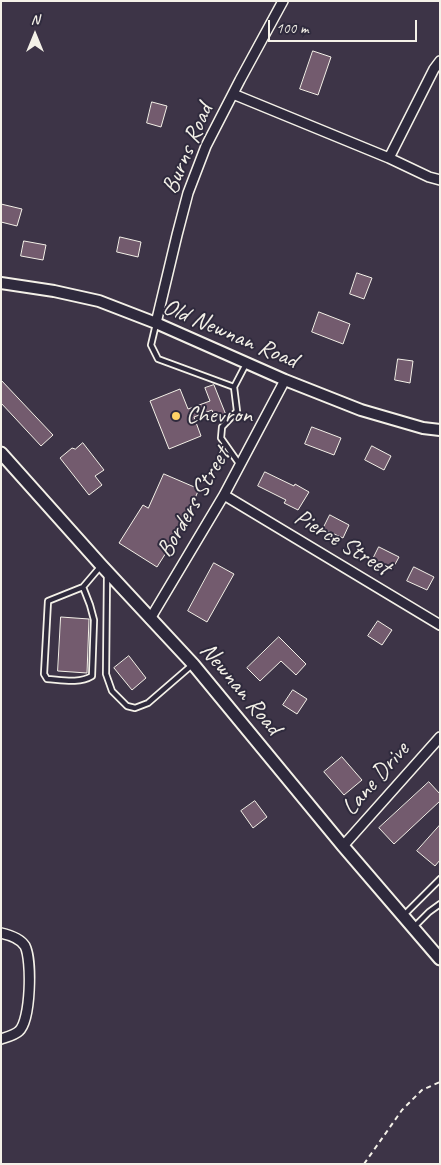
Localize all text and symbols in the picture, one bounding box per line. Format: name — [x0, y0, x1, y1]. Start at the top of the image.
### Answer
north arrow — [10, 10, 60, 60]
scale bar — [271, 10, 420, 42]
text: N — [31, 11, 39, 28]
text: 100 m — [276, 19, 308, 38]
street label: Burns Road — [156, 100, 220, 198]
street label: Old Newnan Road — [158, 293, 302, 375]
place label: Chevron — [186, 402, 252, 430]
marker: Chevron — [170, 410, 182, 422]
street label: Borders Street — [151, 443, 237, 563]
street label: Pierce Street — [289, 503, 395, 583]
street label: Newnan Road — [193, 637, 287, 741]
street label: Lane Drive — [336, 736, 416, 822]

